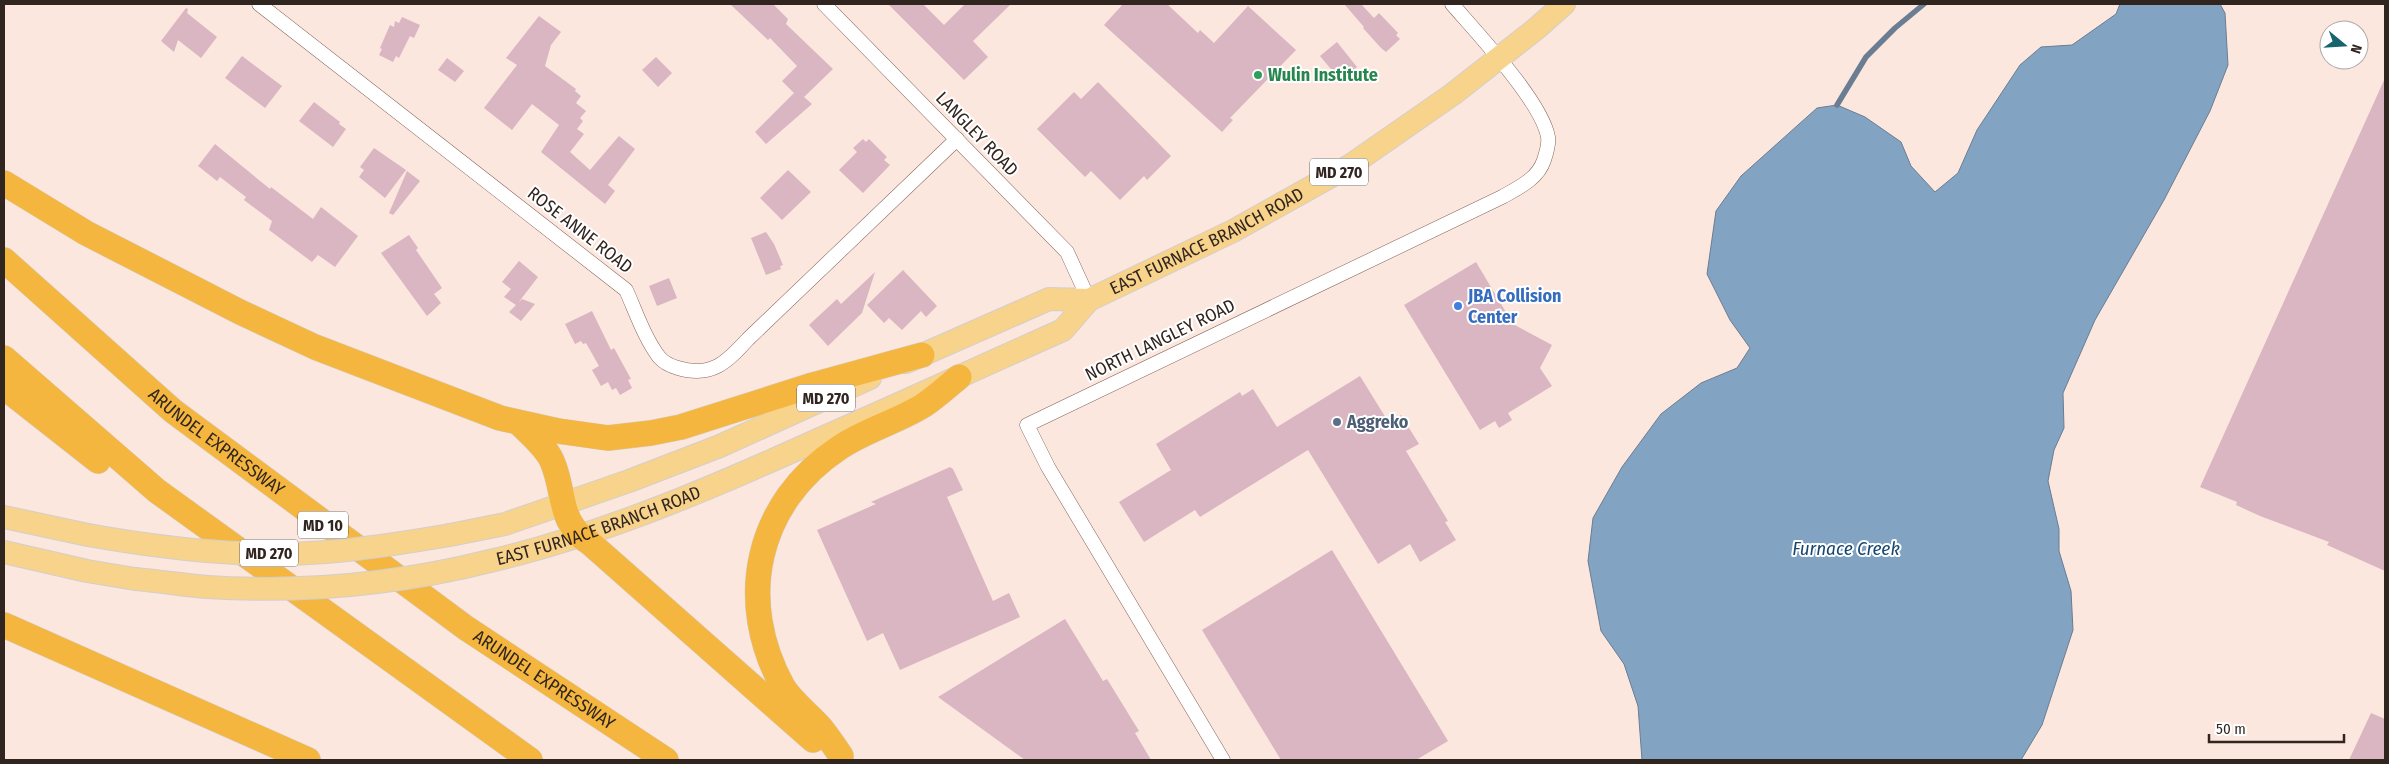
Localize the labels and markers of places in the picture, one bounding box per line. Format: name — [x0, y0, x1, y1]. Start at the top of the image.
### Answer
place label: Wulin Institute — [1268, 64, 1378, 86]
marker: Wulin Institute — [1252, 69, 1264, 81]
place label: JBA Collision Center — [1467, 285, 1561, 328]
marker: JBA Collision Center — [1452, 300, 1464, 312]
place label: Aggreko — [1346, 411, 1409, 433]
marker: Aggreko — [1331, 416, 1343, 428]

